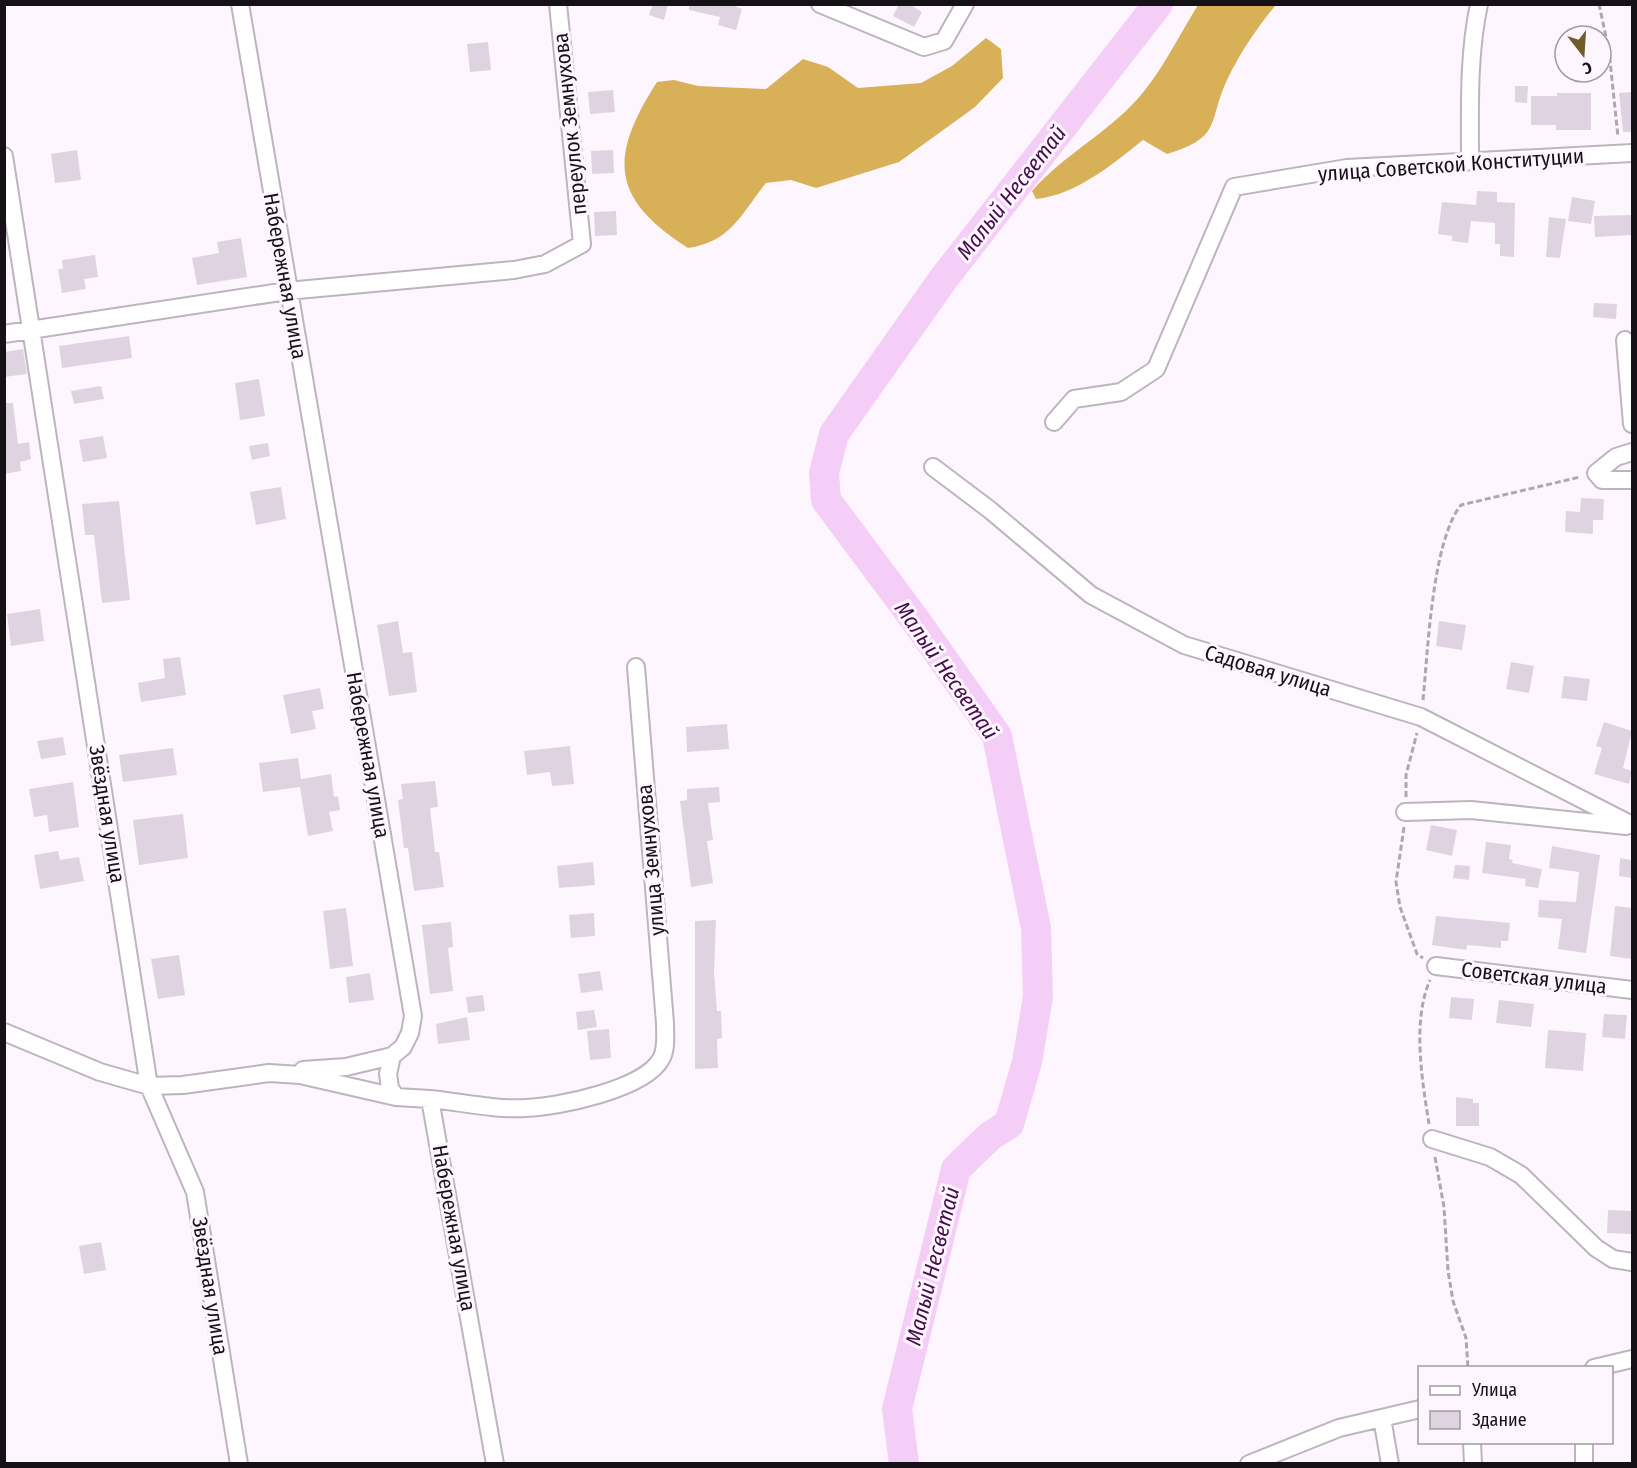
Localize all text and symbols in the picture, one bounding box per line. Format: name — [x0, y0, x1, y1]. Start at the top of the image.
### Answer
north arrow — [1553, 24, 1613, 84]
street label: переулок Земнухова — [548, 32, 592, 216]
text: С — [1580, 58, 1594, 78]
water label: Малый Несветай — [951, 120, 1072, 265]
street label: улица Советской Конституции — [1317, 143, 1585, 187]
street label: Набережная улица — [258, 191, 312, 361]
water label: Малый Несветай — [889, 596, 1004, 745]
street label: Садовая улица — [1202, 639, 1334, 703]
street label: Набережная улица — [341, 670, 395, 840]
street label: Звёздная улица — [83, 743, 131, 885]
street label: улица Земнухова — [631, 783, 671, 937]
street label: Советская улица — [1460, 956, 1608, 1000]
street label: Набережная улица — [427, 1143, 481, 1313]
water label: Малый Несветай — [900, 1184, 965, 1348]
street label: Звёздная улица — [186, 1215, 234, 1357]
legend — [1418, 1366, 1613, 1444]
text: Улица — [1471, 1379, 1517, 1401]
text: Здание — [1472, 1409, 1527, 1431]

